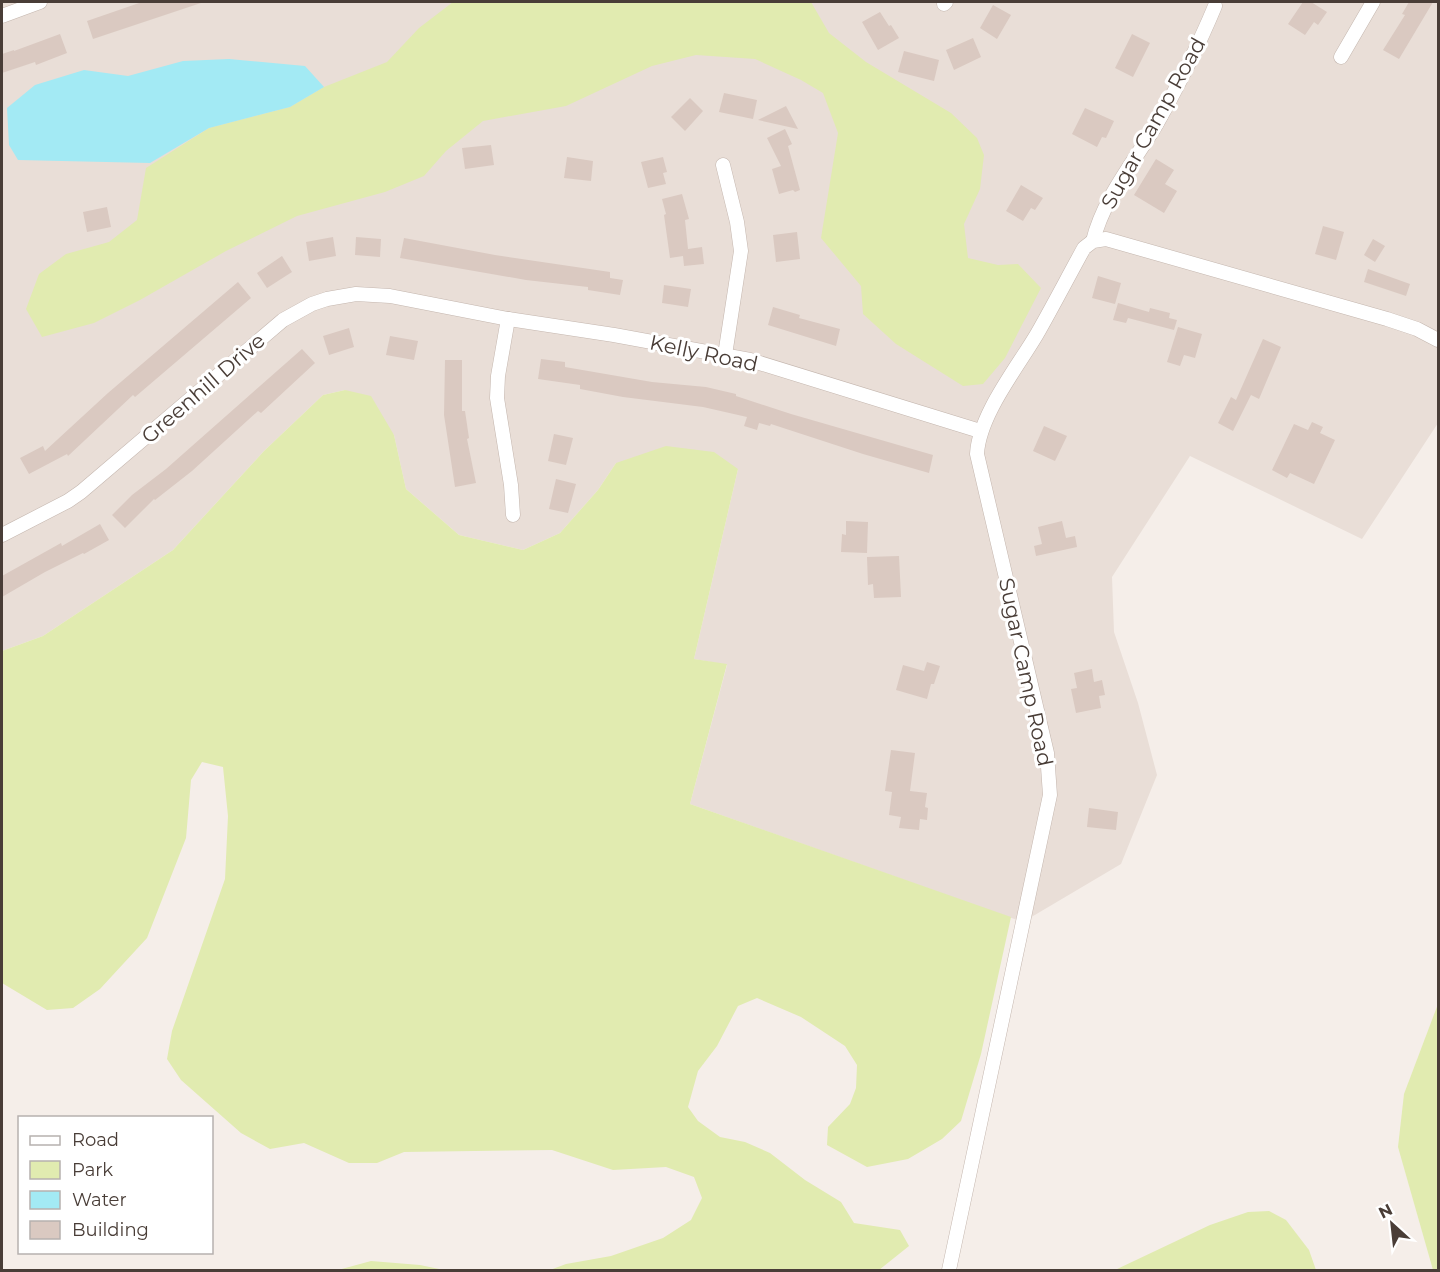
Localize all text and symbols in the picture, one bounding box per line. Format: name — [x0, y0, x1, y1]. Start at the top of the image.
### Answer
street label: Sugar Camp Road — [1096, 33, 1210, 213]
street label: Greenhill Drive — [136, 328, 270, 448]
street label: Kelly Road — [648, 329, 760, 377]
street label: Sugar Camp Road — [994, 576, 1058, 768]
legend — [18, 1116, 213, 1254]
text: Road — [72, 1129, 119, 1151]
text: Park — [72, 1159, 113, 1181]
text: Water — [72, 1189, 127, 1211]
north arrow — [1362, 1194, 1422, 1254]
text: N — [1375, 1200, 1395, 1222]
text: Building — [72, 1219, 149, 1241]

